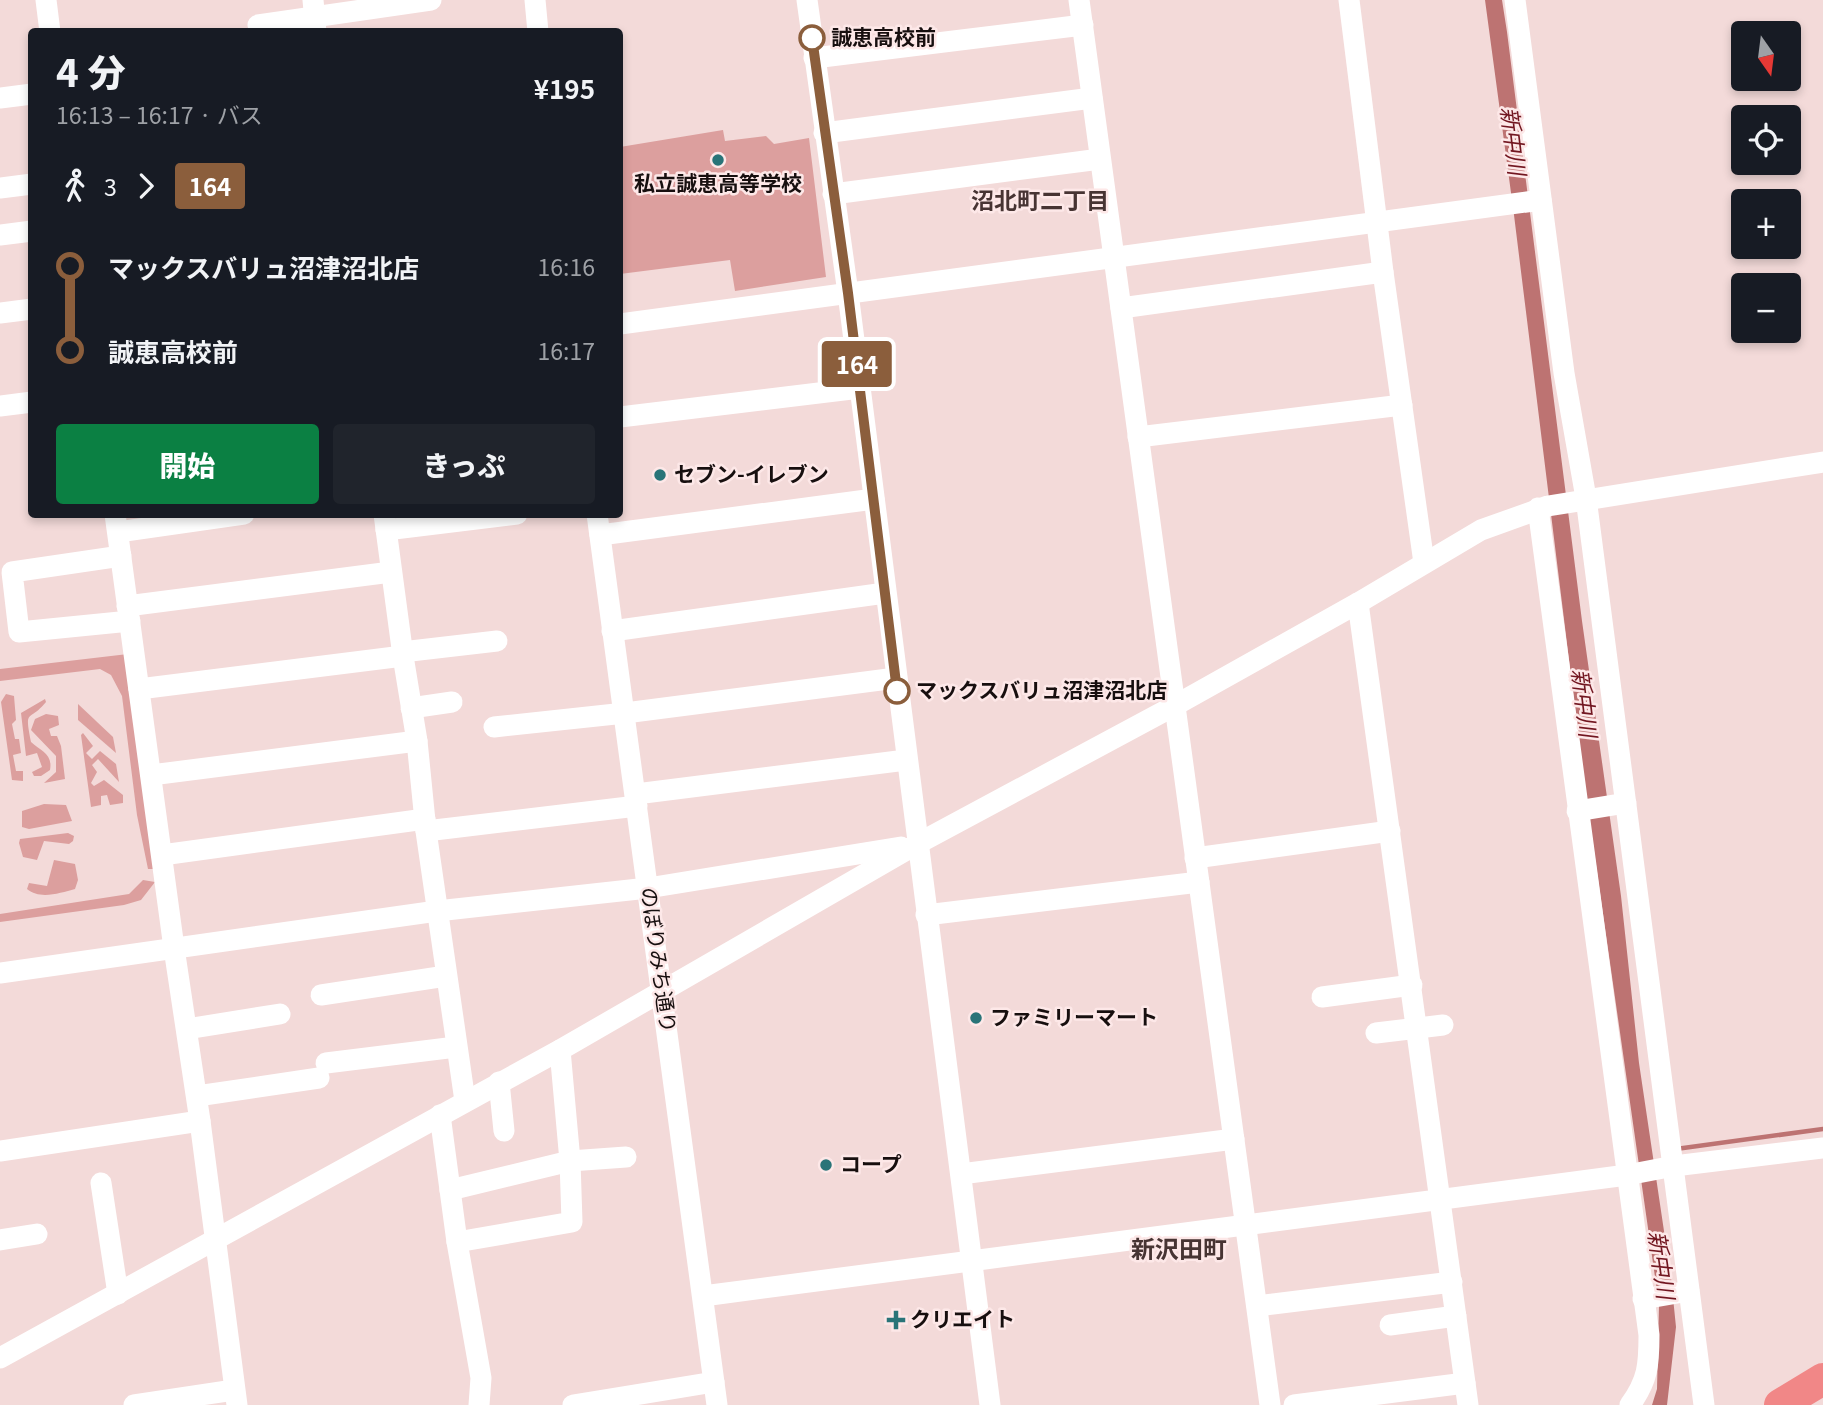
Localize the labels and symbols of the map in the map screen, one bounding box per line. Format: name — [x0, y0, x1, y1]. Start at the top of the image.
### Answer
place label: 誠恵高校前 — [831, 21, 936, 51]
north arrow — [1731, 21, 1801, 91]
marker: 誠恵高校前 — [799, 25, 825, 51]
water label: 新中川 — [1494, 104, 1536, 180]
marker: 私立誠恵高等学校 — [710, 152, 726, 168]
place label: 私立誠恵高等学校 — [634, 167, 802, 197]
district label: 沼北町二丁目 — [971, 182, 1109, 216]
line badge: 164 — [817, 341, 897, 387]
place label: セブン-イレブン — [674, 458, 829, 488]
marker: セブン-イレブン — [652, 467, 668, 483]
water label: 新中川 — [1565, 666, 1607, 742]
place label: マックスバリュ沼津沼北店 — [916, 674, 1167, 704]
marker: マックスバリュ沼津沼北店 — [884, 678, 910, 704]
street label: のぼりみち通り — [635, 885, 685, 1035]
place label: ファミリーマート — [990, 1001, 1158, 1031]
marker: ファミリーマート — [968, 1010, 984, 1026]
place label: コープ — [840, 1148, 902, 1178]
marker: コープ — [818, 1157, 834, 1173]
water label: 新中川 — [1641, 1228, 1685, 1304]
district label: 新沢田町 — [1131, 1230, 1227, 1265]
place label: クリエイト — [910, 1303, 1015, 1333]
marker: クリエイト — [888, 1312, 904, 1328]

